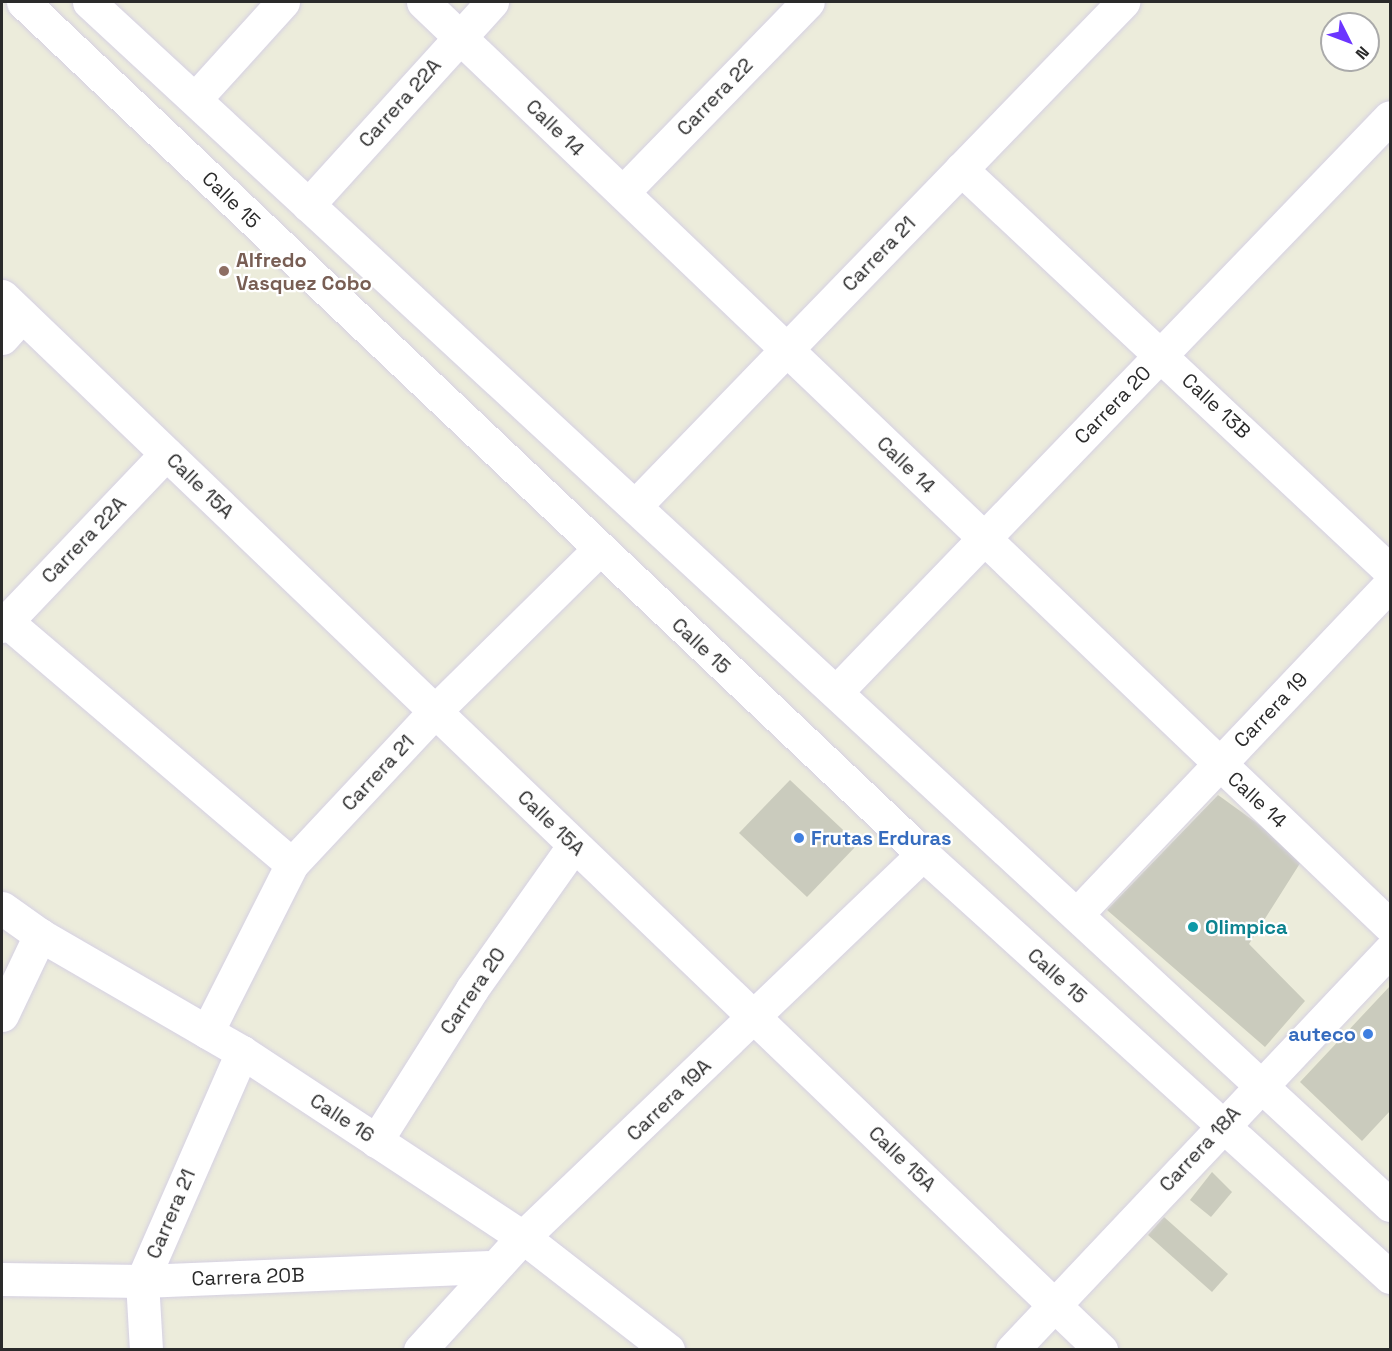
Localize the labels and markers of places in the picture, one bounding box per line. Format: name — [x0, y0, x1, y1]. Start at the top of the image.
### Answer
place label: Alfredo Vasquez Cobo — [236, 248, 372, 295]
marker: Alfredo Vasquez Cobo — [217, 264, 231, 278]
place label: Frutas Erduras — [811, 826, 951, 850]
marker: Frutas Erduras — [792, 831, 806, 845]
place label: Olimpica — [1205, 915, 1288, 939]
marker: Olimpica — [1186, 920, 1200, 934]
place label: auteco — [1288, 1022, 1356, 1046]
marker: auteco — [1361, 1027, 1375, 1041]

